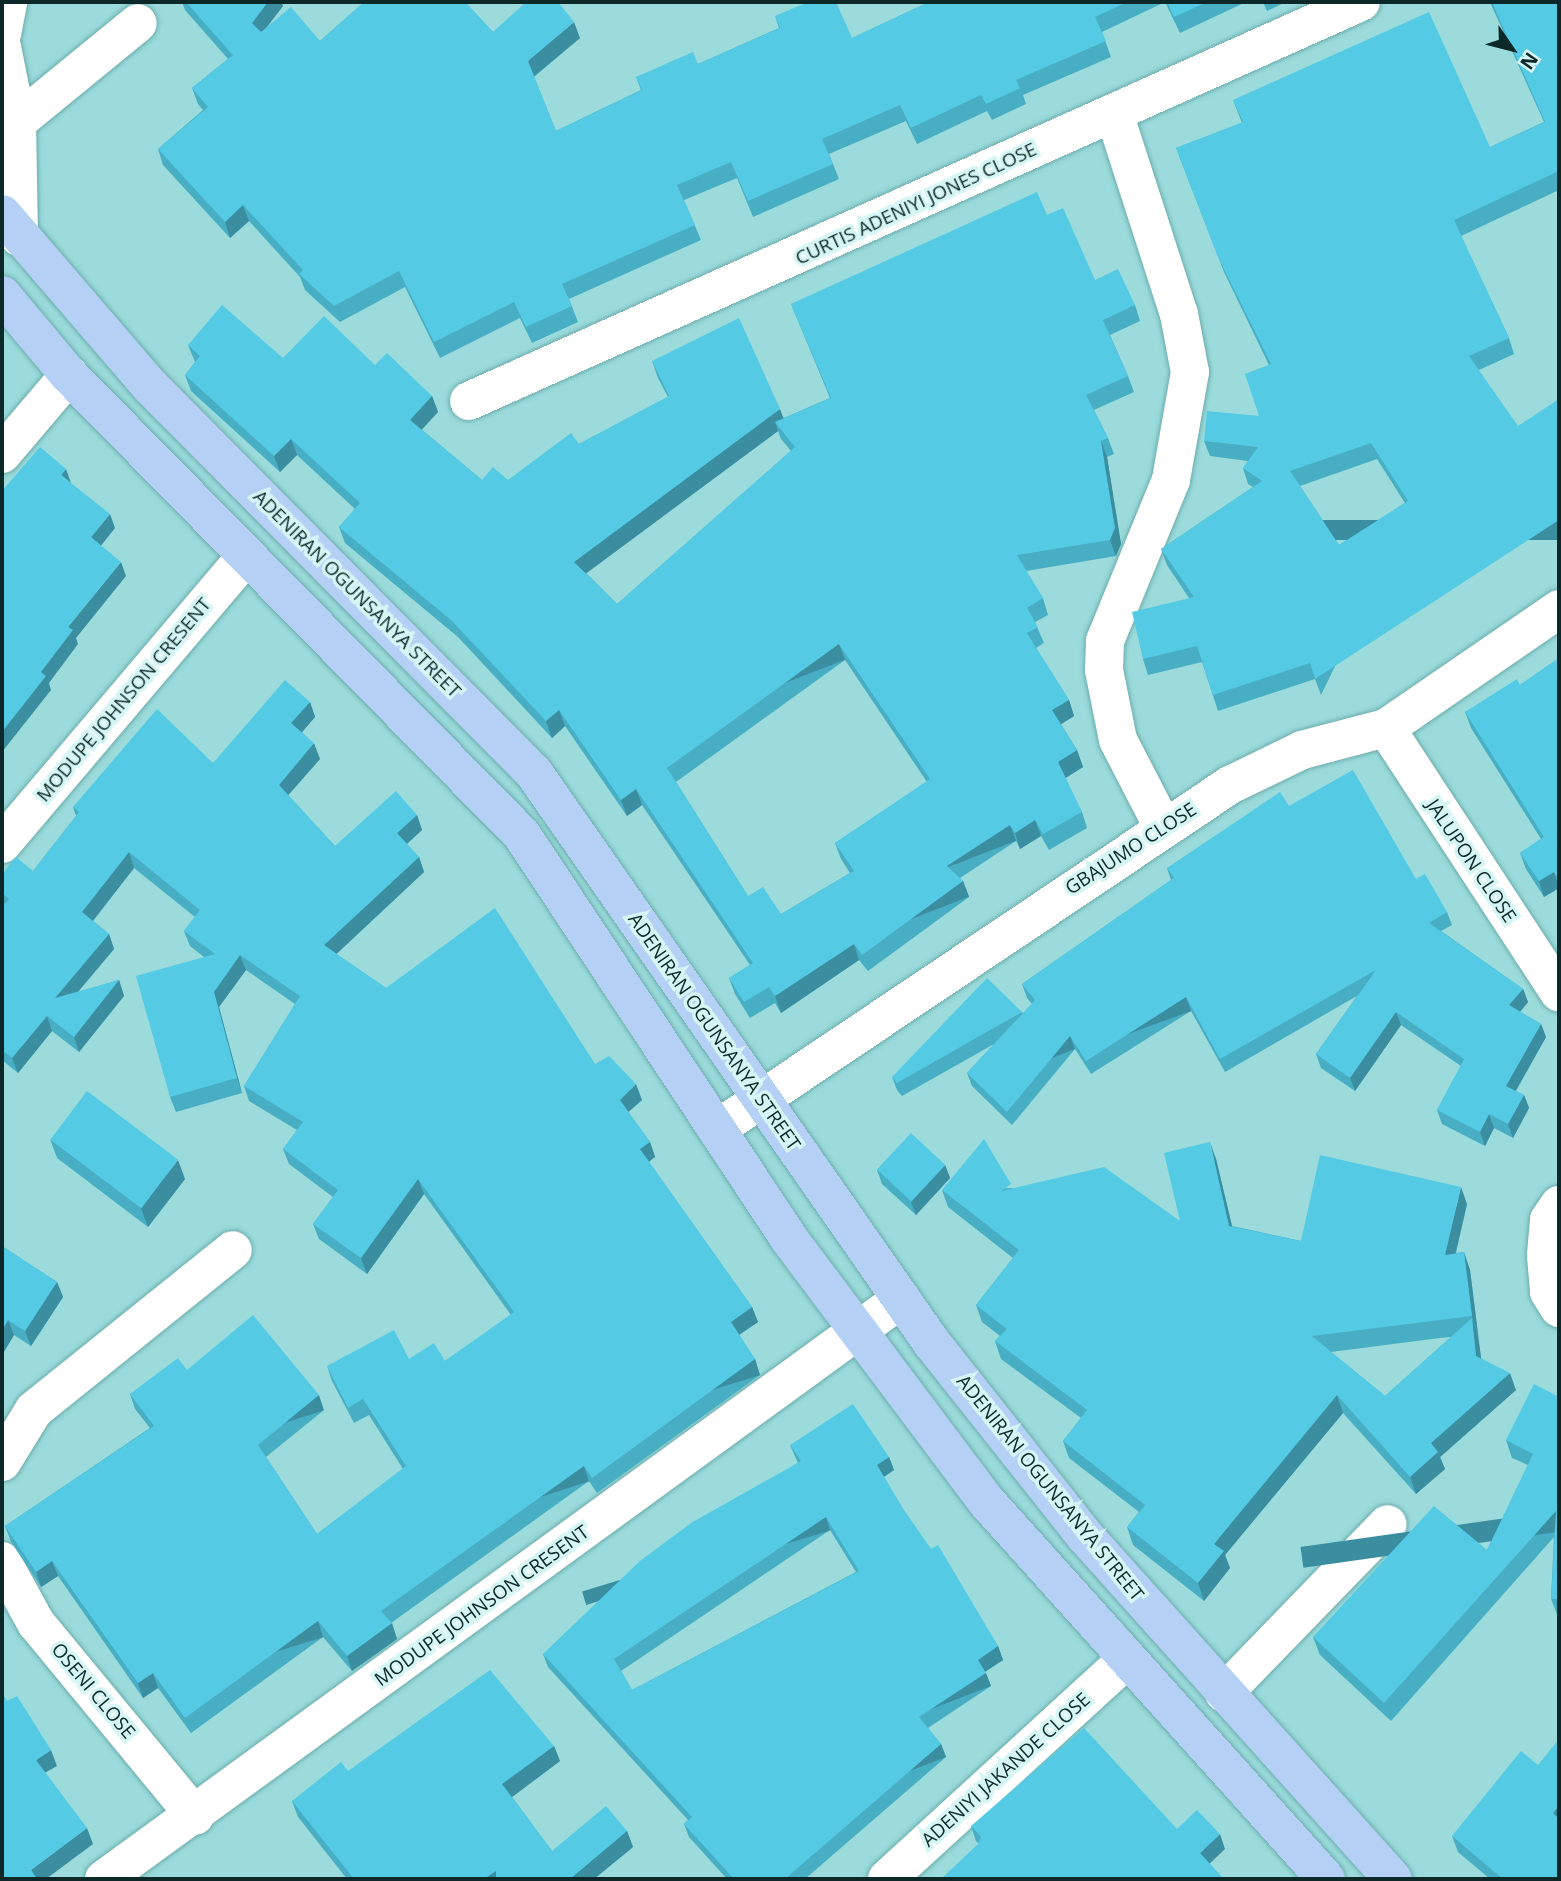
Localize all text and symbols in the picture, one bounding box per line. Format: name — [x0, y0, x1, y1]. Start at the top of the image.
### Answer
north arrow — [1477, 14, 1547, 84]
text: N — [1514, 47, 1544, 75]
street label: CURTIS ADENIYI JONES CLOSE — [792, 138, 1040, 270]
street label: ADENIRAN OGUNSANYA STREET — [248, 485, 466, 703]
street label: MODUPE JOHNSON CRESENT — [32, 593, 216, 807]
street label: JALUPON CLOSE — [1421, 795, 1521, 927]
street label: GBAJUMO CLOSE — [1061, 798, 1201, 900]
street label: ADENIRAN OGUNSANYA STREET — [623, 909, 805, 1155]
street label: ADENIRAN OGUNSANYA STREET — [952, 1370, 1148, 1606]
street label: MODUPE JOHNSON CRESENT — [371, 1521, 593, 1691]
street label: OSENI CLOSE — [46, 1638, 140, 1744]
street label: ADENIYI JAKANDE CLOSE — [917, 1688, 1095, 1852]

